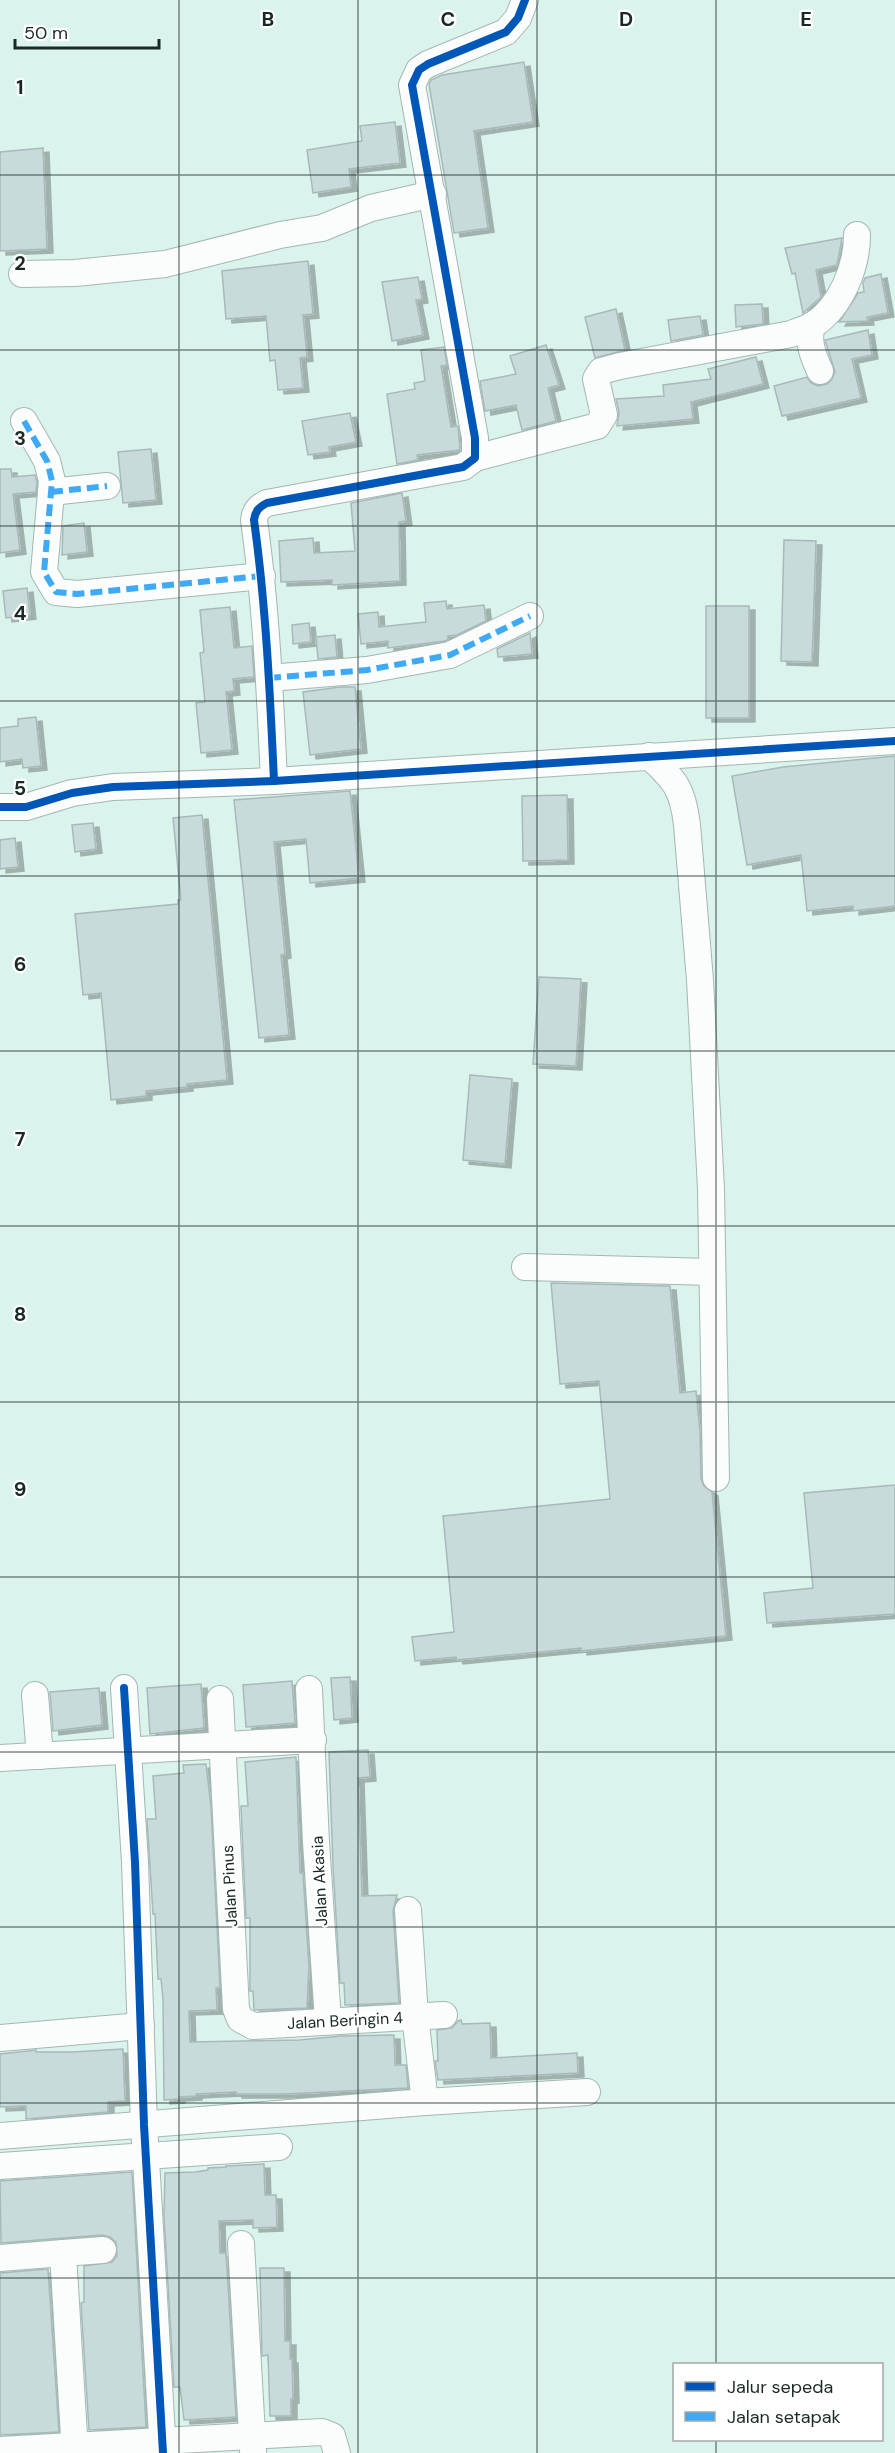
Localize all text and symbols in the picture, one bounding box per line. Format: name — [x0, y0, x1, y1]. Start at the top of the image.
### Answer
text: B — [262, 6, 274, 32]
text: C — [441, 6, 455, 32]
text: D — [619, 6, 633, 32]
text: E — [800, 6, 812, 32]
scale bar — [15, 12, 159, 50]
text: 50 m — [24, 21, 68, 45]
text: 1 — [16, 74, 24, 100]
text: 2 — [14, 250, 26, 276]
text: 3 — [14, 425, 26, 451]
text: 4 — [14, 600, 27, 626]
text: 5 — [14, 775, 26, 801]
text: 6 — [14, 951, 26, 977]
text: 7 — [15, 1126, 26, 1152]
text: 8 — [14, 1301, 26, 1327]
text: 9 — [14, 1476, 26, 1502]
street label: Jalan Akasia — [307, 1835, 332, 1927]
street label: Jalan Pinus — [217, 1845, 242, 1927]
street label: Jalan Beringin 4 — [287, 2007, 404, 2034]
legend — [673, 2363, 883, 2441]
text: Jalur sepeda — [727, 2375, 833, 2399]
text: Jalan setapak — [727, 2405, 841, 2429]

